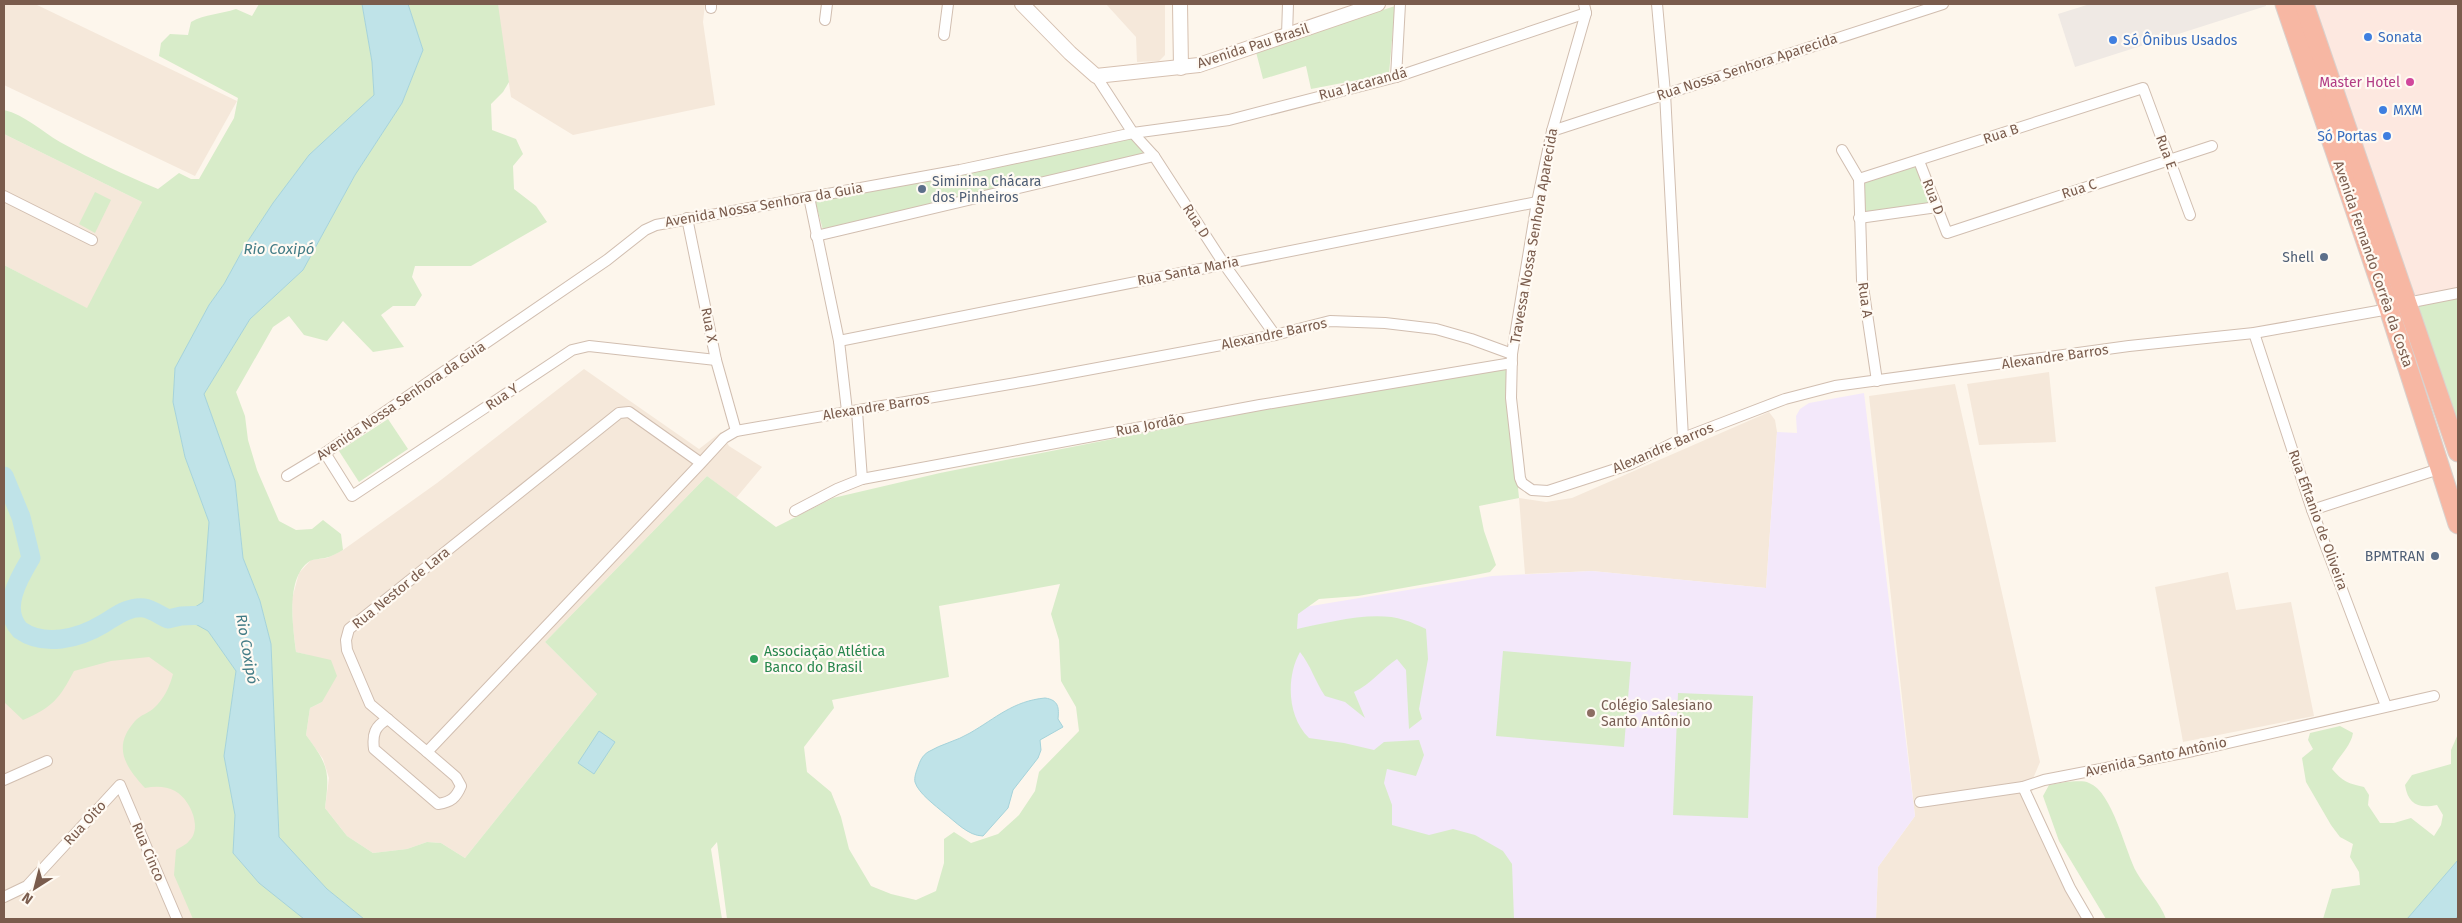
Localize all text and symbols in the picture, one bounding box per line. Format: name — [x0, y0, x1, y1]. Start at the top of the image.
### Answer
street label: Avenida Pau Brasil — [1195, 20, 1311, 72]
place label: Sonata — [2378, 29, 2422, 46]
street label: Rua Nossa Senhora Aparecida — [1655, 30, 1839, 104]
place label: Só Ônibus Usados — [2123, 31, 2238, 49]
marker: Sonata — [2362, 31, 2374, 43]
marker: Só Ônibus Usados — [2107, 34, 2119, 46]
street label: Rua Jacarandá — [1317, 64, 1409, 104]
place label: Master Hotel — [2319, 74, 2400, 91]
marker: Master Hotel — [2404, 76, 2416, 88]
place label: MXM — [2393, 102, 2422, 119]
marker: MXM — [2377, 104, 2389, 116]
street label: Rua B — [1981, 120, 2021, 148]
street label: Travessa Nossa Senhora Aparecida — [1507, 127, 1561, 345]
place label: Só Portas — [2317, 128, 2377, 145]
marker: Só Portas — [2381, 130, 2393, 142]
street label: Rua E — [2152, 132, 2180, 172]
street label: Avenida Fernando Corrêa da Costa — [2330, 158, 2416, 370]
place label: Siminina Chácara dos Pinheiros — [932, 173, 1041, 206]
street label: Rua C — [2059, 175, 2099, 203]
street label: Rua D — [1918, 177, 1948, 217]
street label: Avenida Nossa Senhora da Guia — [664, 179, 864, 231]
marker: Siminina Chácara dos Pinheiros — [916, 183, 928, 195]
street label: Rua D — [1179, 201, 1213, 241]
water label: Rio Coxipó — [244, 240, 315, 258]
place label: Shell — [2282, 249, 2314, 266]
marker: Shell — [2318, 251, 2330, 263]
street label: Rua Santa Maria — [1136, 253, 1240, 289]
street label: Rua A — [1854, 281, 1876, 319]
street label: Rua X — [697, 306, 721, 344]
street label: Alexandre Barros — [1219, 314, 1329, 354]
street label: Avenida Nossa Senhora da Guia — [313, 338, 489, 464]
street label: Alexandre Barros — [2000, 341, 2110, 373]
street label: Rua Y — [482, 380, 522, 414]
street label: Alexandre Barros — [821, 390, 931, 424]
street label: Rua Jordão — [1114, 410, 1186, 440]
street label: Alexandre Barros — [1610, 419, 1716, 477]
street label: Rua Efitanio de Oliveira — [2285, 447, 2351, 593]
street label: Rua Nestor de Lara — [349, 543, 453, 633]
place label: BPMTRAN — [2365, 548, 2425, 565]
marker: BPMTRAN — [2429, 550, 2441, 562]
water label: Rio Coxipó — [232, 612, 262, 686]
place label: Associação Atlética Banco do Brasil — [764, 643, 885, 676]
marker: Associação Atlética Banco do Brasil — [748, 653, 760, 665]
place label: Colégio Salesiano Santo Antônio — [1601, 697, 1713, 730]
marker: Colégio Salesiano Santo Antônio — [1585, 707, 1597, 719]
street label: Avenida Santo Antônio — [2084, 734, 2228, 780]
street label: Rua Oito — [60, 797, 110, 849]
street label: Rua Cinco — [128, 820, 168, 884]
north arrow — [10, 863, 60, 913]
text: N — [19, 889, 36, 908]

